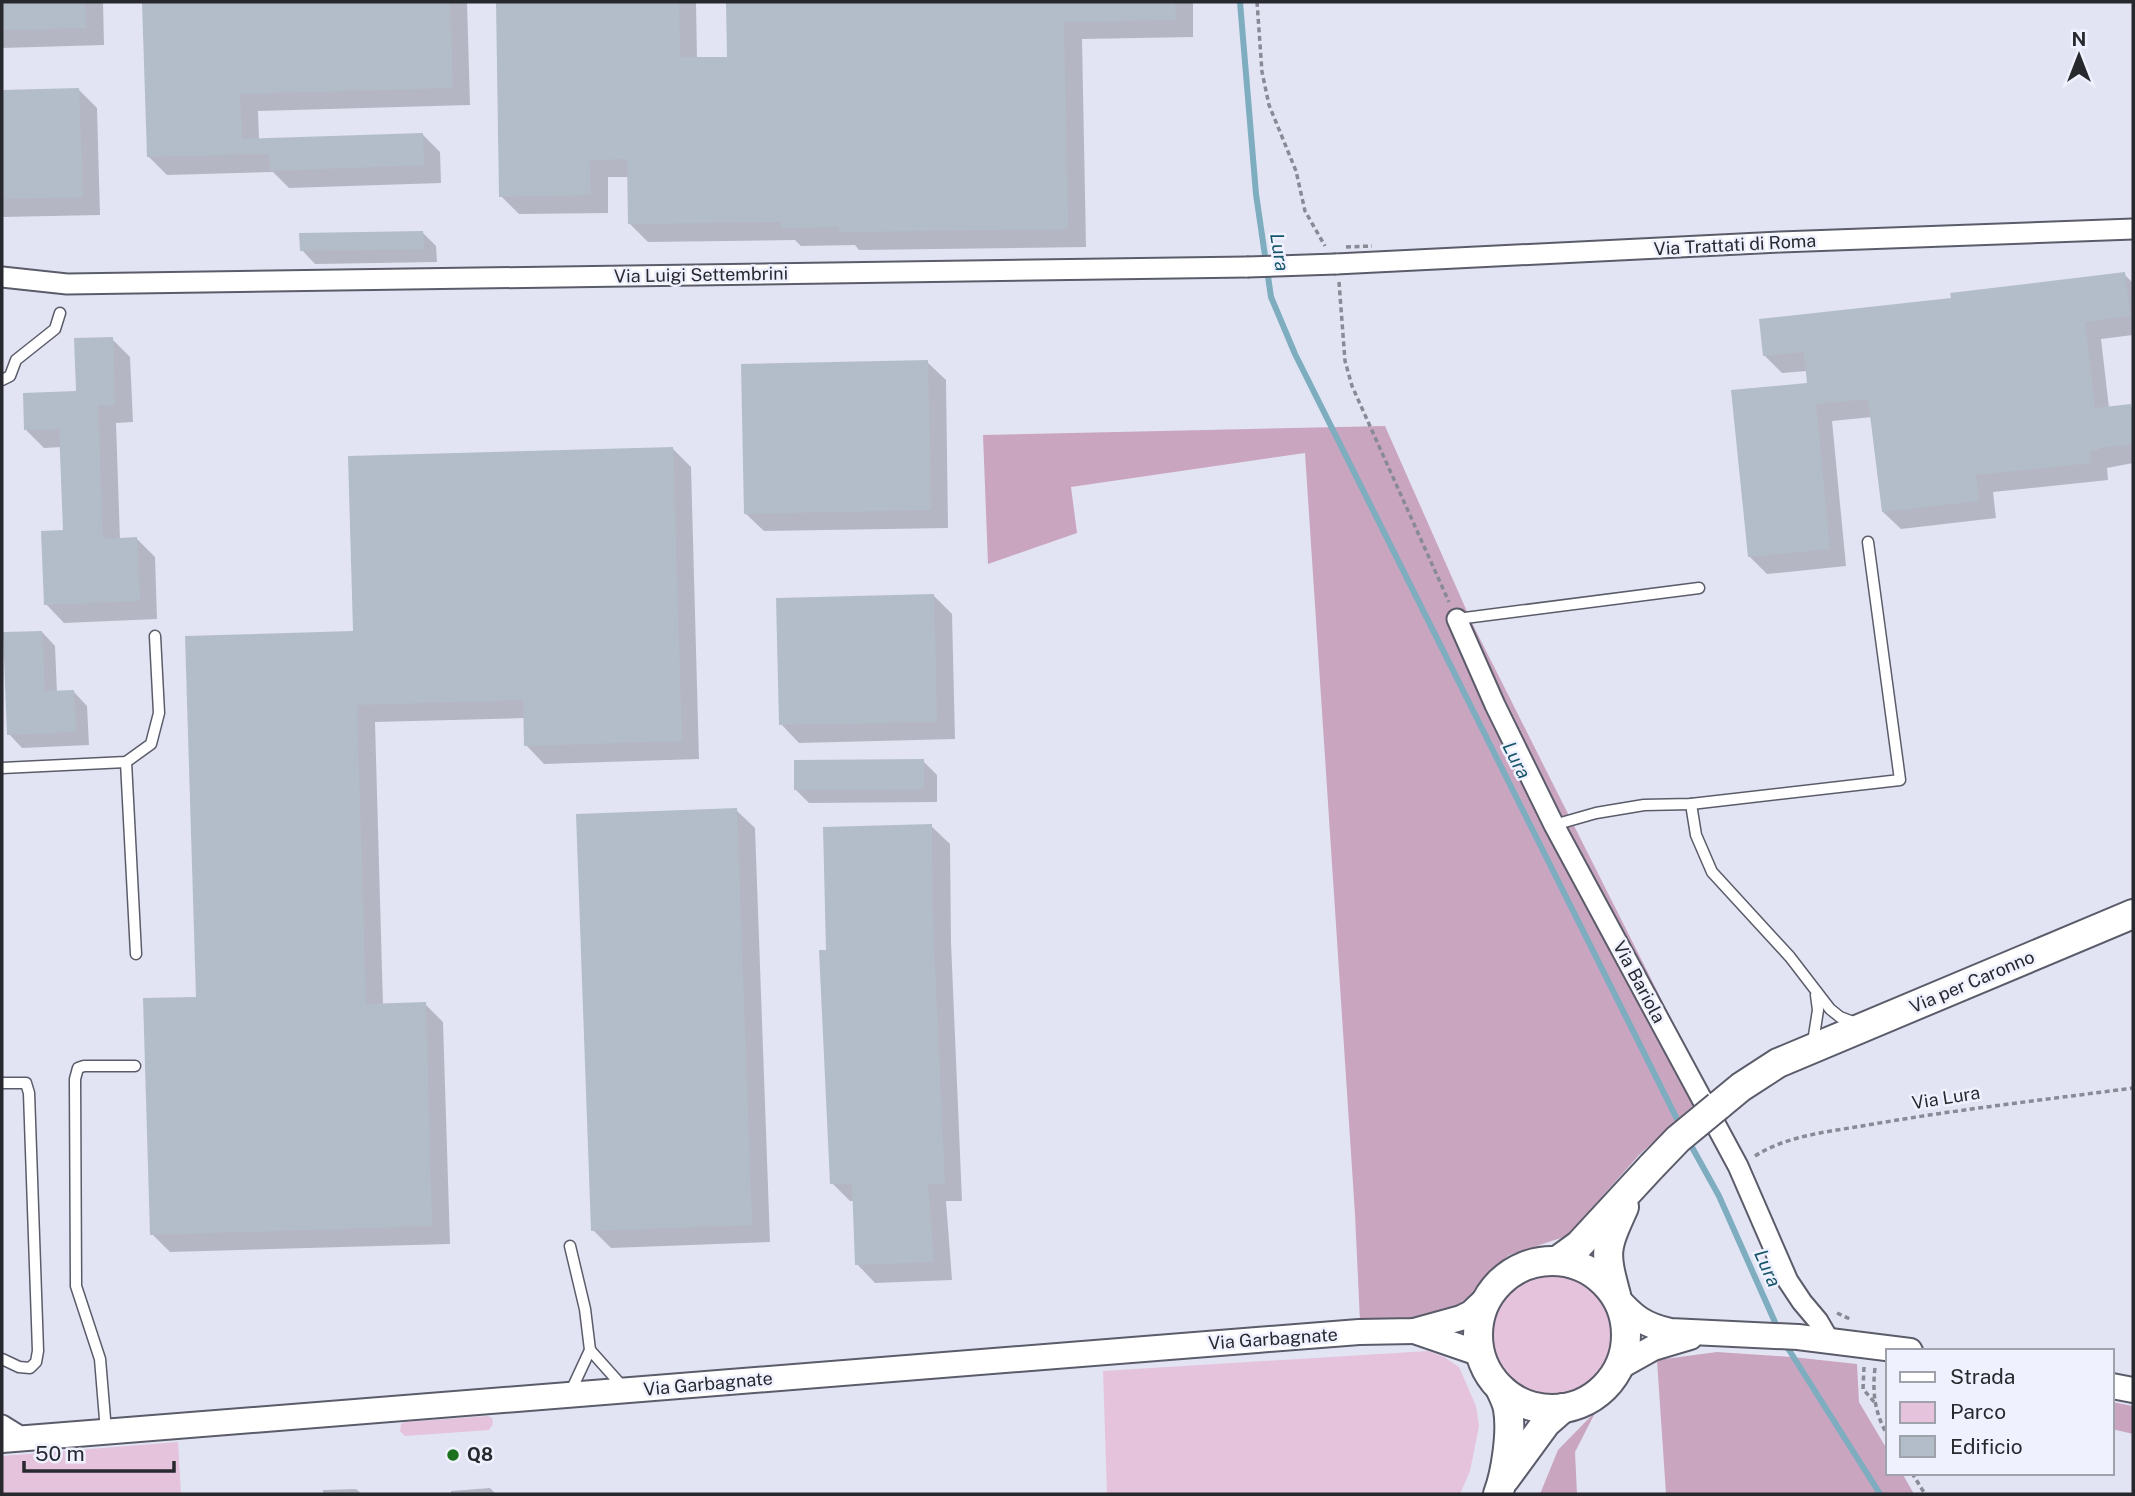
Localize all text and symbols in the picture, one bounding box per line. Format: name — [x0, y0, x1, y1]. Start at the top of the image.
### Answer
north arrow — [2044, 21, 2114, 91]
text: N — [2072, 28, 2086, 50]
street label: Via Trattati di Roma — [1653, 230, 1817, 259]
water label: Lura — [1266, 231, 1294, 273]
street label: Via Luigi Settembrini — [614, 262, 788, 287]
water label: Lura — [1498, 738, 1536, 782]
street label: Via Bariola — [1609, 937, 1670, 1026]
street label: Via per Caronno — [1906, 946, 2037, 1017]
street label: Via Lura — [1910, 1082, 1981, 1113]
water label: Lura — [1750, 1246, 1786, 1290]
street label: Via Garbagnate — [1208, 1324, 1338, 1354]
legend — [1886, 1349, 2114, 1475]
text: Strada — [1950, 1364, 2015, 1389]
street label: Via Garbagnate — [642, 1367, 773, 1400]
text: Parco — [1950, 1399, 2006, 1424]
scale bar — [24, 1430, 175, 1474]
text: Edificio — [1950, 1434, 2023, 1459]
text: 50 m — [35, 1441, 85, 1466]
place label: Q8 — [467, 1444, 493, 1465]
marker: Q8 — [445, 1447, 461, 1463]

